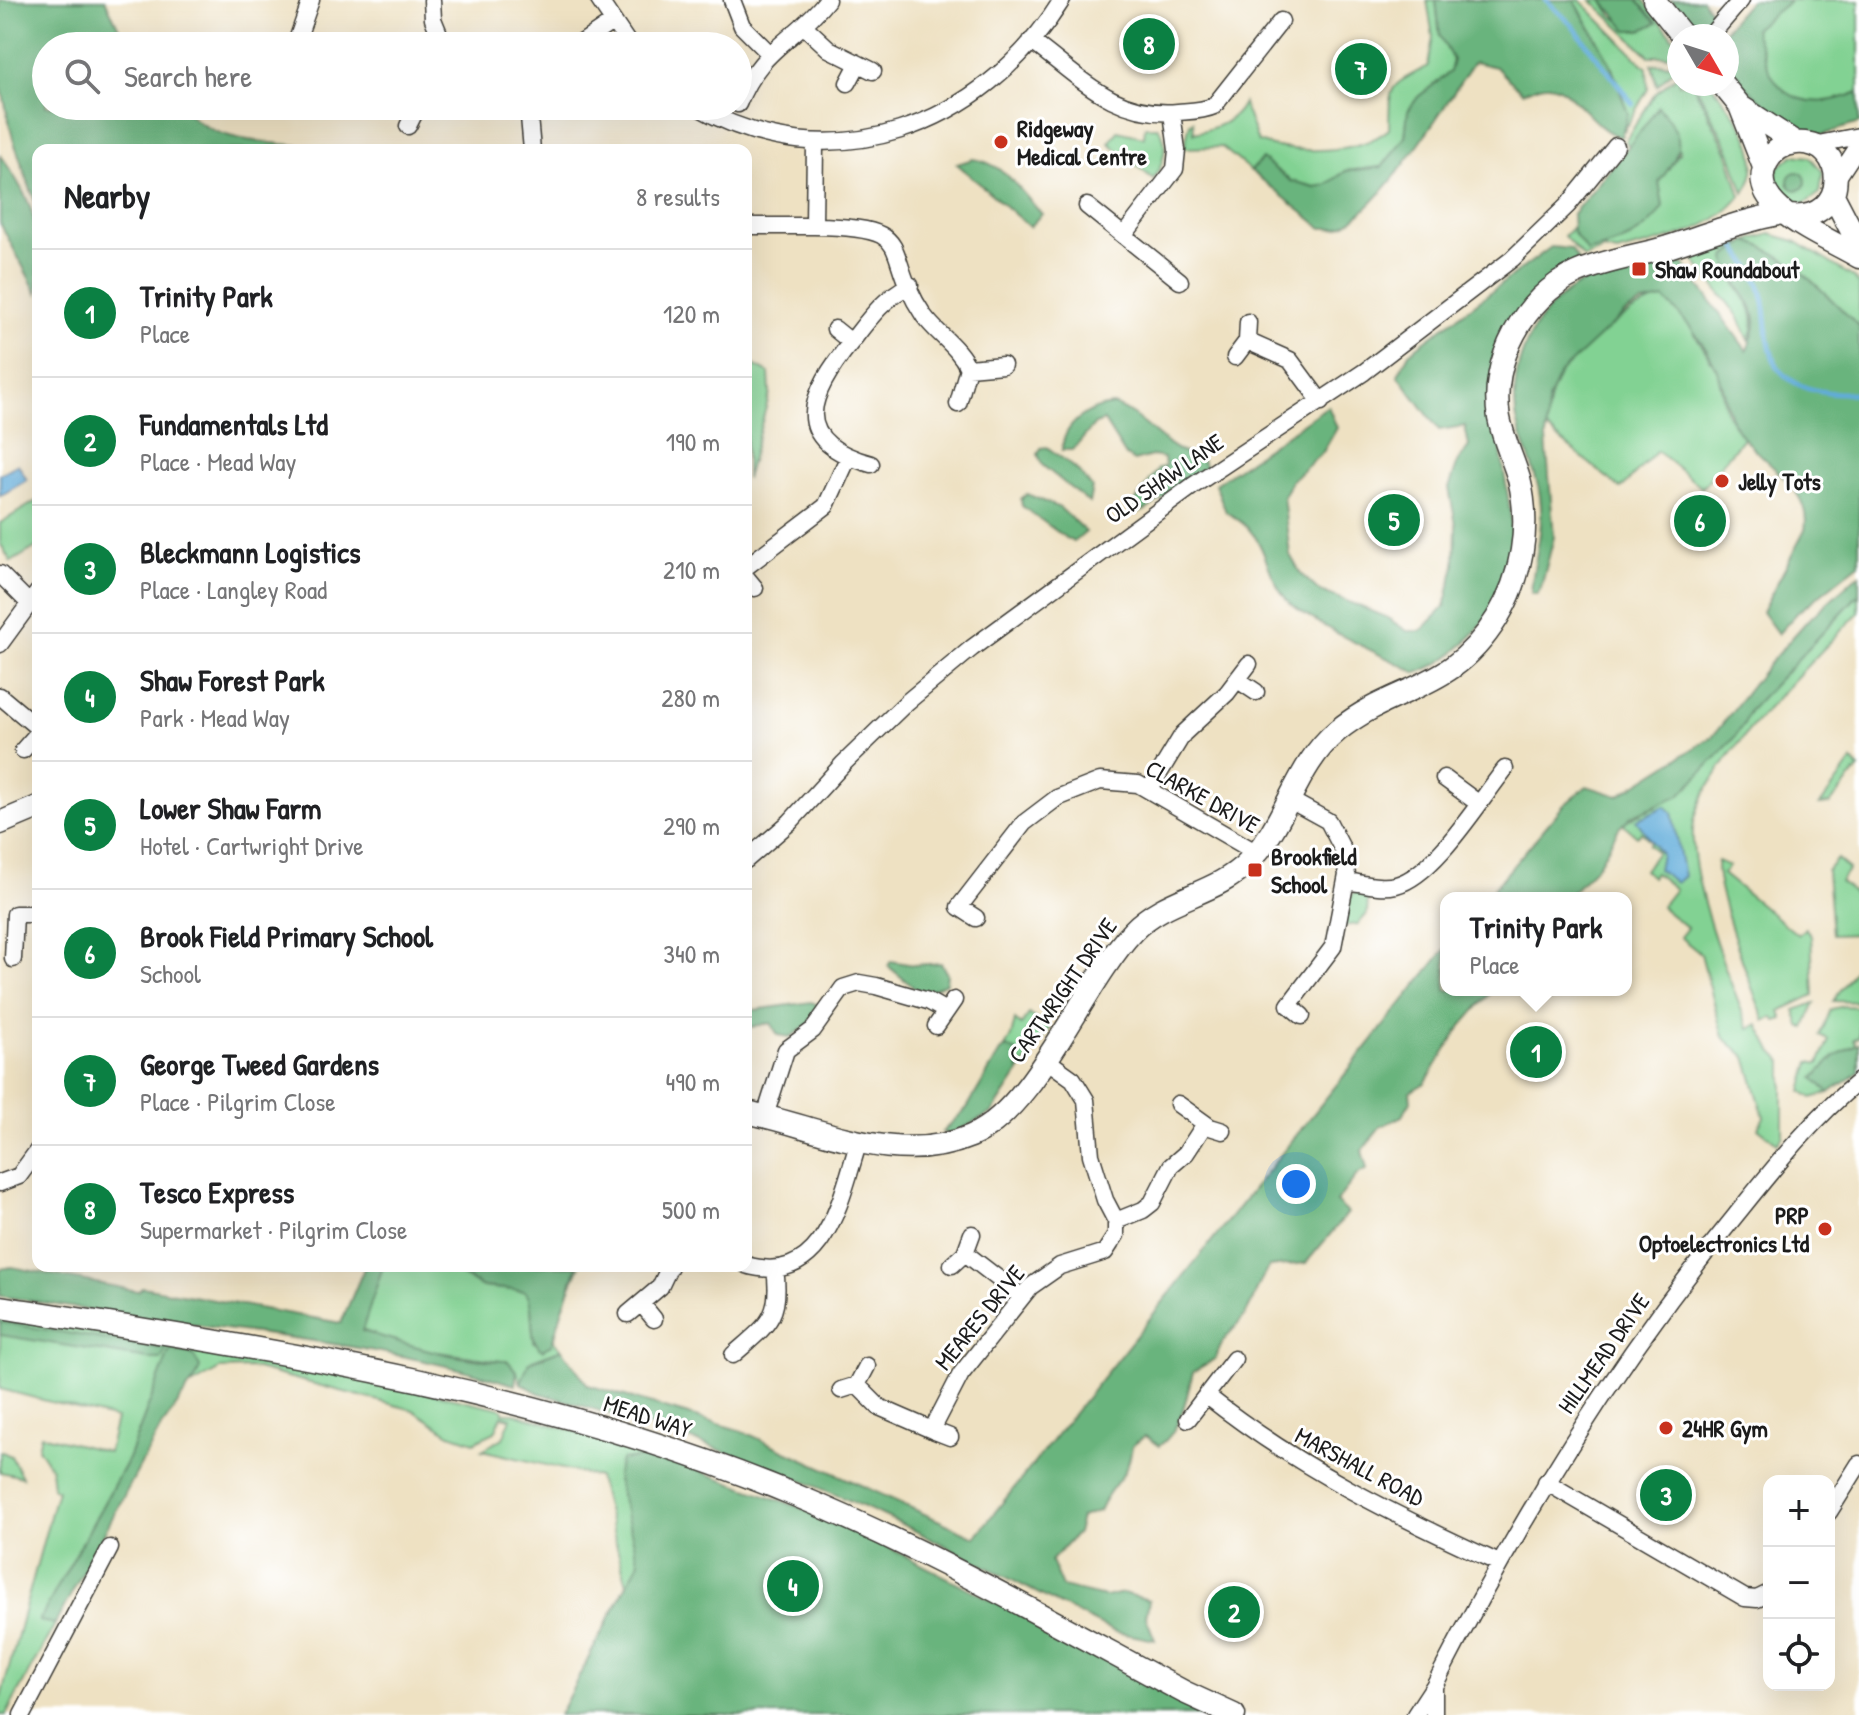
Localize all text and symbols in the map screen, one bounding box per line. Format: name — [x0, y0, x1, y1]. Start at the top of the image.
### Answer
pin: 8 — [1123, 14, 1175, 74]
north arrow — [1667, 24, 1739, 96]
search box — [32, 32, 752, 120]
pin: 7 — [1335, 39, 1387, 99]
icon: search — [60, 54, 104, 98]
text: Search here — [124, 56, 252, 96]
place label: Ridgeway Medical Centre — [1017, 112, 1147, 172]
marker: Ridgeway Medical Centre — [992, 133, 1010, 151]
text: Nearby — [64, 173, 150, 219]
text: 8 results — [636, 179, 720, 214]
place label: Shaw Roundabout — [1655, 253, 1800, 285]
marker: Shaw Roundabout — [1630, 260, 1648, 278]
text: Trinity Park — [140, 276, 273, 316]
text: 1 — [85, 296, 95, 331]
text: 120 m — [663, 296, 720, 331]
text: Place — [140, 316, 190, 351]
text: Fundamentals Ltd — [140, 404, 328, 444]
text: 2 — [84, 424, 96, 459]
text: 190 m — [666, 424, 720, 459]
street label: OLD SHAW LANE — [1099, 425, 1230, 531]
text: Place · Mead Way — [140, 444, 297, 479]
place label: Jelly Tots — [1738, 465, 1821, 498]
marker: Jelly Tots — [1713, 472, 1731, 490]
pin: 5 — [1368, 490, 1420, 550]
pin: 6 — [1674, 491, 1726, 551]
text: Bleckmann Logistics — [140, 532, 361, 572]
text: 3 — [84, 552, 96, 587]
text: 210 m — [663, 552, 720, 587]
text: Place · Langley Road — [140, 572, 327, 607]
text: Shaw Forest Park — [140, 660, 325, 700]
text: 4 — [85, 680, 95, 715]
text: 280 m — [661, 680, 720, 715]
text: Park · Mead Way — [140, 700, 290, 735]
street label: CLARKE DRIVE — [1140, 752, 1266, 841]
text: Lower Shaw Farm — [140, 788, 321, 828]
text: 5 — [85, 808, 96, 843]
text: 290 m — [663, 808, 720, 843]
text: Hotel · Cartwright Drive — [140, 828, 364, 863]
place label: Brookfield School — [1271, 840, 1357, 900]
marker: Brookfield School — [1246, 861, 1264, 879]
popup — [1440, 892, 1632, 996]
text: Trinity Park — [1470, 907, 1602, 947]
street label: CARTWRIGHT DRIVE — [1000, 911, 1124, 1069]
text: Brook Field Primary School — [140, 916, 433, 956]
text: 6 — [85, 936, 95, 971]
text: 340 m — [663, 936, 720, 971]
text: Place — [1470, 947, 1520, 982]
text: School — [140, 956, 201, 991]
pin: 1 — [1510, 1022, 1562, 1082]
text: George Tweed Gardens — [140, 1044, 379, 1084]
text: 7 — [84, 1064, 96, 1099]
text: 490 m — [665, 1064, 720, 1099]
text: Place · Pilgrim Close — [140, 1084, 336, 1119]
your location — [1276, 1164, 1316, 1204]
text: Tesco Express — [140, 1172, 294, 1212]
text: 8 — [84, 1192, 96, 1227]
text: 500 m — [662, 1192, 720, 1227]
place label: PRP Optoelectronics Ltd — [1639, 1199, 1810, 1260]
text: Supermarket · Pilgrim Close — [140, 1212, 407, 1247]
marker: PRP Optoelectronics Ltd — [1816, 1220, 1834, 1238]
street label: MEARES DRIVE — [927, 1257, 1032, 1376]
street label: HILLMEAD DRIVE — [1550, 1286, 1657, 1420]
street label: MEAD WAY — [600, 1387, 696, 1445]
place label: 24HR Gym — [1682, 1412, 1768, 1445]
street label: MARSHALL ROAD — [1290, 1419, 1431, 1514]
marker: 24HR Gym — [1657, 1419, 1675, 1437]
pin: 3 — [1640, 1465, 1692, 1525]
map controls — [1763, 1475, 1835, 1691]
button: + — [1763, 1475, 1835, 1547]
button: − — [1763, 1547, 1835, 1619]
pin: 4 — [767, 1556, 819, 1616]
pin: 2 — [1208, 1582, 1260, 1642]
button: locate — [1763, 1619, 1835, 1691]

